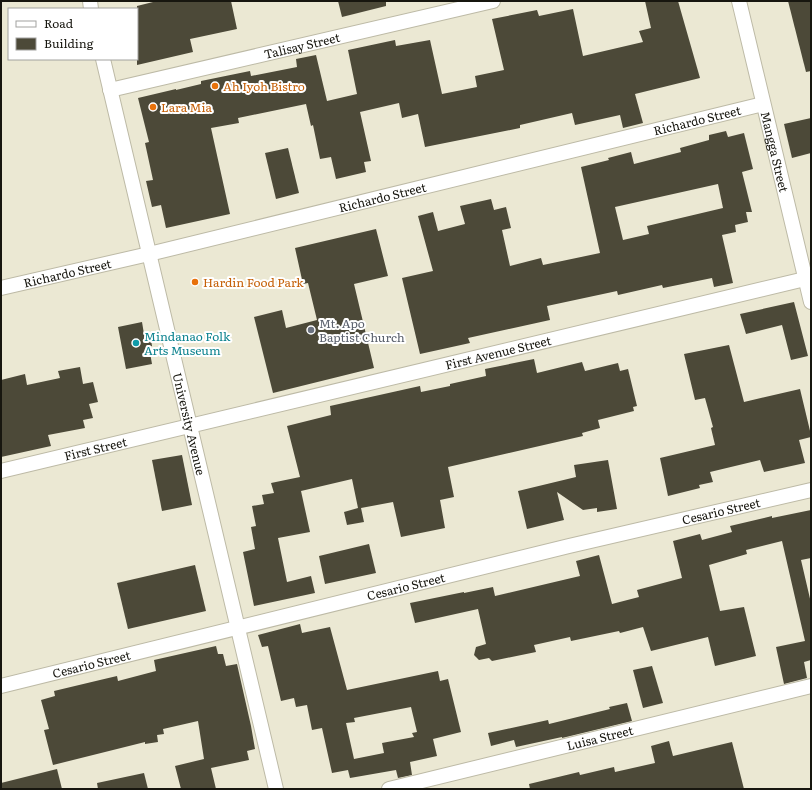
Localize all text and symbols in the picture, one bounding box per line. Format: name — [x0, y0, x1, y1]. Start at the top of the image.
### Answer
legend — [8, 8, 138, 60]
text: Road — [44, 14, 74, 32]
street label: Talisay Street — [262, 28, 342, 63]
text: Building — [44, 34, 94, 52]
place label: Ah Iyoh Bistro — [223, 77, 305, 95]
marker: Ah Iyoh Bistro — [210, 81, 220, 91]
place label: Lara Mia — [161, 98, 212, 116]
street label: Richardo Street — [651, 101, 743, 139]
marker: Lara Mia — [148, 102, 158, 112]
street label: Mangga Street — [757, 109, 793, 194]
street label: Richardo Street — [337, 178, 428, 216]
street label: Richardo Street — [22, 254, 113, 292]
place label: Hardin Food Park — [203, 273, 304, 291]
marker: Hardin Food Park — [190, 277, 200, 287]
place label: Mt. Apo Baptist Church — [319, 314, 405, 346]
marker: Mt. Apo Baptist Church — [306, 325, 316, 335]
place label: Mindanao Folk Arts Museum — [144, 327, 231, 359]
street label: First Avenue Street — [443, 331, 553, 374]
marker: Mindanao Folk Arts Museum — [131, 338, 141, 348]
street label: University Avenue — [169, 371, 210, 477]
street label: First Street — [62, 432, 129, 465]
street label: Cesario Street — [680, 493, 762, 529]
street label: Cesario Street — [365, 568, 447, 604]
street label: Cesario Street — [50, 645, 132, 682]
street label: Luisa Street — [565, 721, 635, 754]

